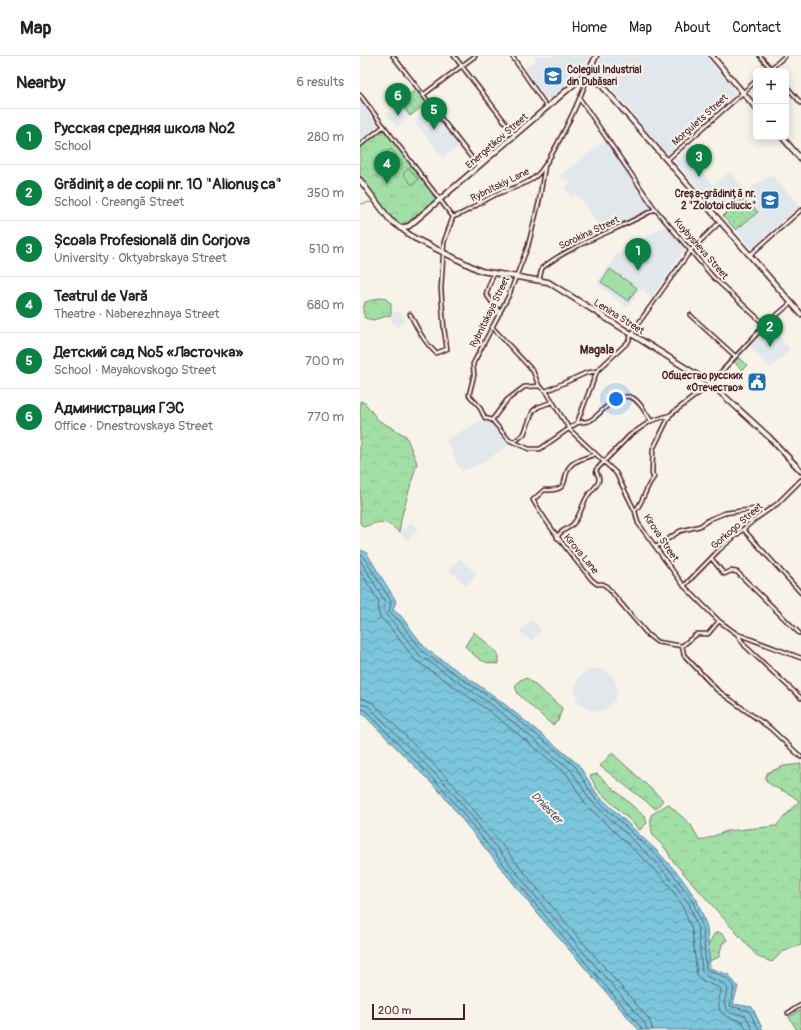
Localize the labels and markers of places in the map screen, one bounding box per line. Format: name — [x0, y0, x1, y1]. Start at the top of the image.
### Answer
place label: Colegiul Industrial din Dubăsari — [567, 64, 642, 88]
school or university icon: Colegiul Industrial din Dubăsari — [542, 65, 564, 87]
pin: 6 — [385, 83, 411, 116]
pin: 5 — [421, 97, 447, 130]
pin: 3 — [686, 144, 712, 177]
pin: 4 — [374, 151, 400, 184]
place label: Creșa-grădiniță nr. 2 "Zolotoi cliucic" — [675, 188, 756, 212]
school or university icon: Creșa-grădiniță nr. 2 "Zolotoi cliucic" — [759, 189, 781, 211]
pin: 1 — [625, 238, 651, 271]
pin: 2 — [757, 314, 783, 347]
place label: Общество русских «Отечество» — [662, 370, 744, 394]
public building icon: Общество русских «Отечество» — [746, 371, 768, 393]

